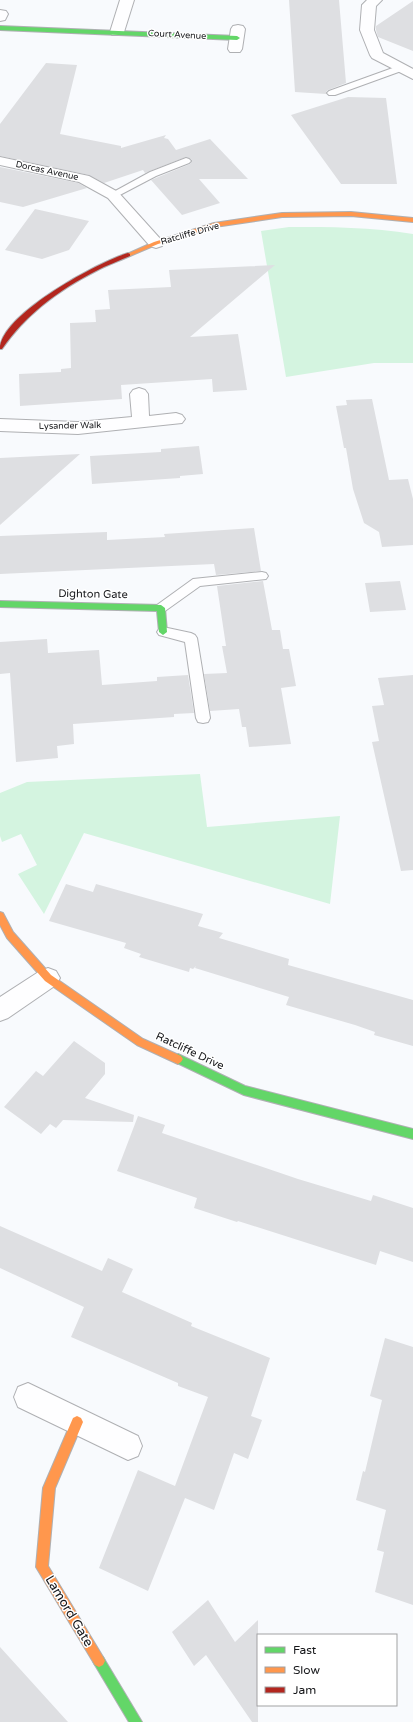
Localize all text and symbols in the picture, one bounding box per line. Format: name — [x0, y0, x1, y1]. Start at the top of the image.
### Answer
street label: Court Avenue — [147, 28, 207, 42]
street label: Dorcas Avenue — [15, 159, 79, 183]
street label: Ratcliffe Drive — [159, 220, 221, 248]
street label: Lysander Walk — [39, 420, 101, 432]
street label: Dighton Gate — [58, 587, 128, 601]
street label: Ratcliffe Drive — [154, 1030, 226, 1072]
street label: Lamord Gate — [41, 1572, 97, 1650]
legend — [257, 1634, 397, 1706]
text: Fast — [293, 1643, 317, 1657]
text: Slow — [293, 1663, 320, 1677]
text: Jam — [293, 1683, 316, 1697]

